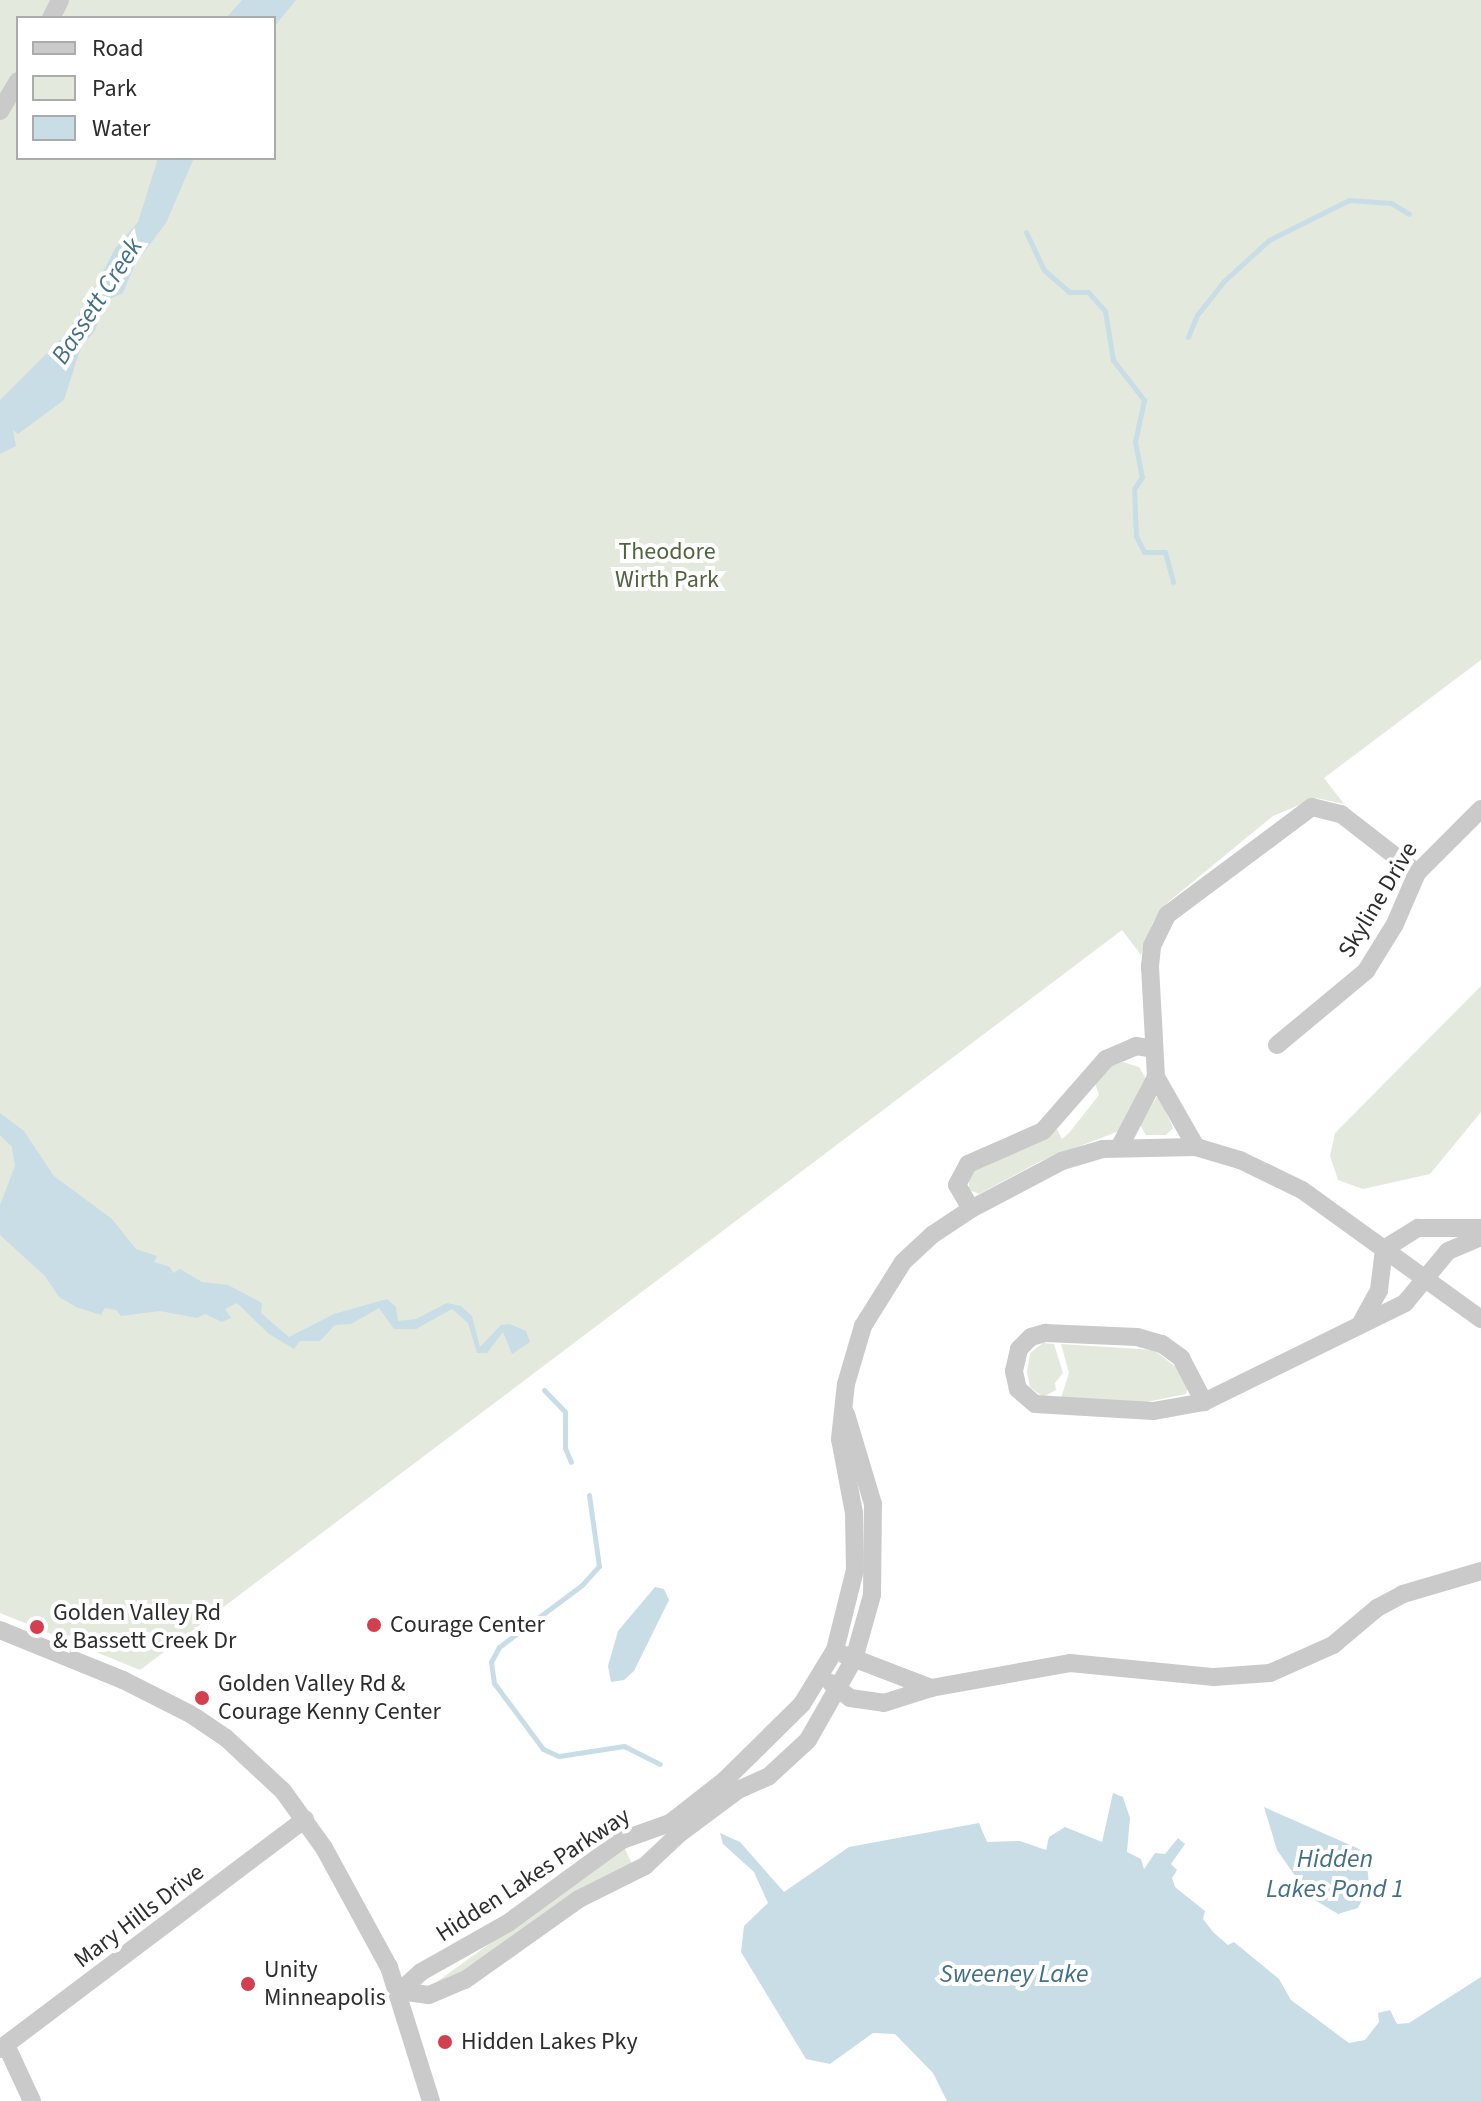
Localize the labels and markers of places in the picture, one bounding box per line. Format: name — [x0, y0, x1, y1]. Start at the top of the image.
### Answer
place label: Golden Valley Rd & Bassett Creek Dr — [53, 1599, 236, 1655]
place label: Courage Center — [390, 1611, 545, 1639]
marker: Courage Center — [365, 1616, 383, 1634]
marker: Golden Valley Rd & Bassett Creek Dr — [28, 1618, 46, 1636]
place label: Golden Valley Rd & Courage Kenny Center — [218, 1670, 441, 1726]
marker: Golden Valley Rd & Courage Kenny Center — [193, 1689, 211, 1707]
place label: Unity Minneapolis — [264, 1956, 386, 2012]
marker: Unity Minneapolis — [239, 1975, 257, 1993]
place label: Hidden Lakes Pky — [461, 2028, 638, 2056]
marker: Hidden Lakes Pky — [436, 2033, 454, 2051]

